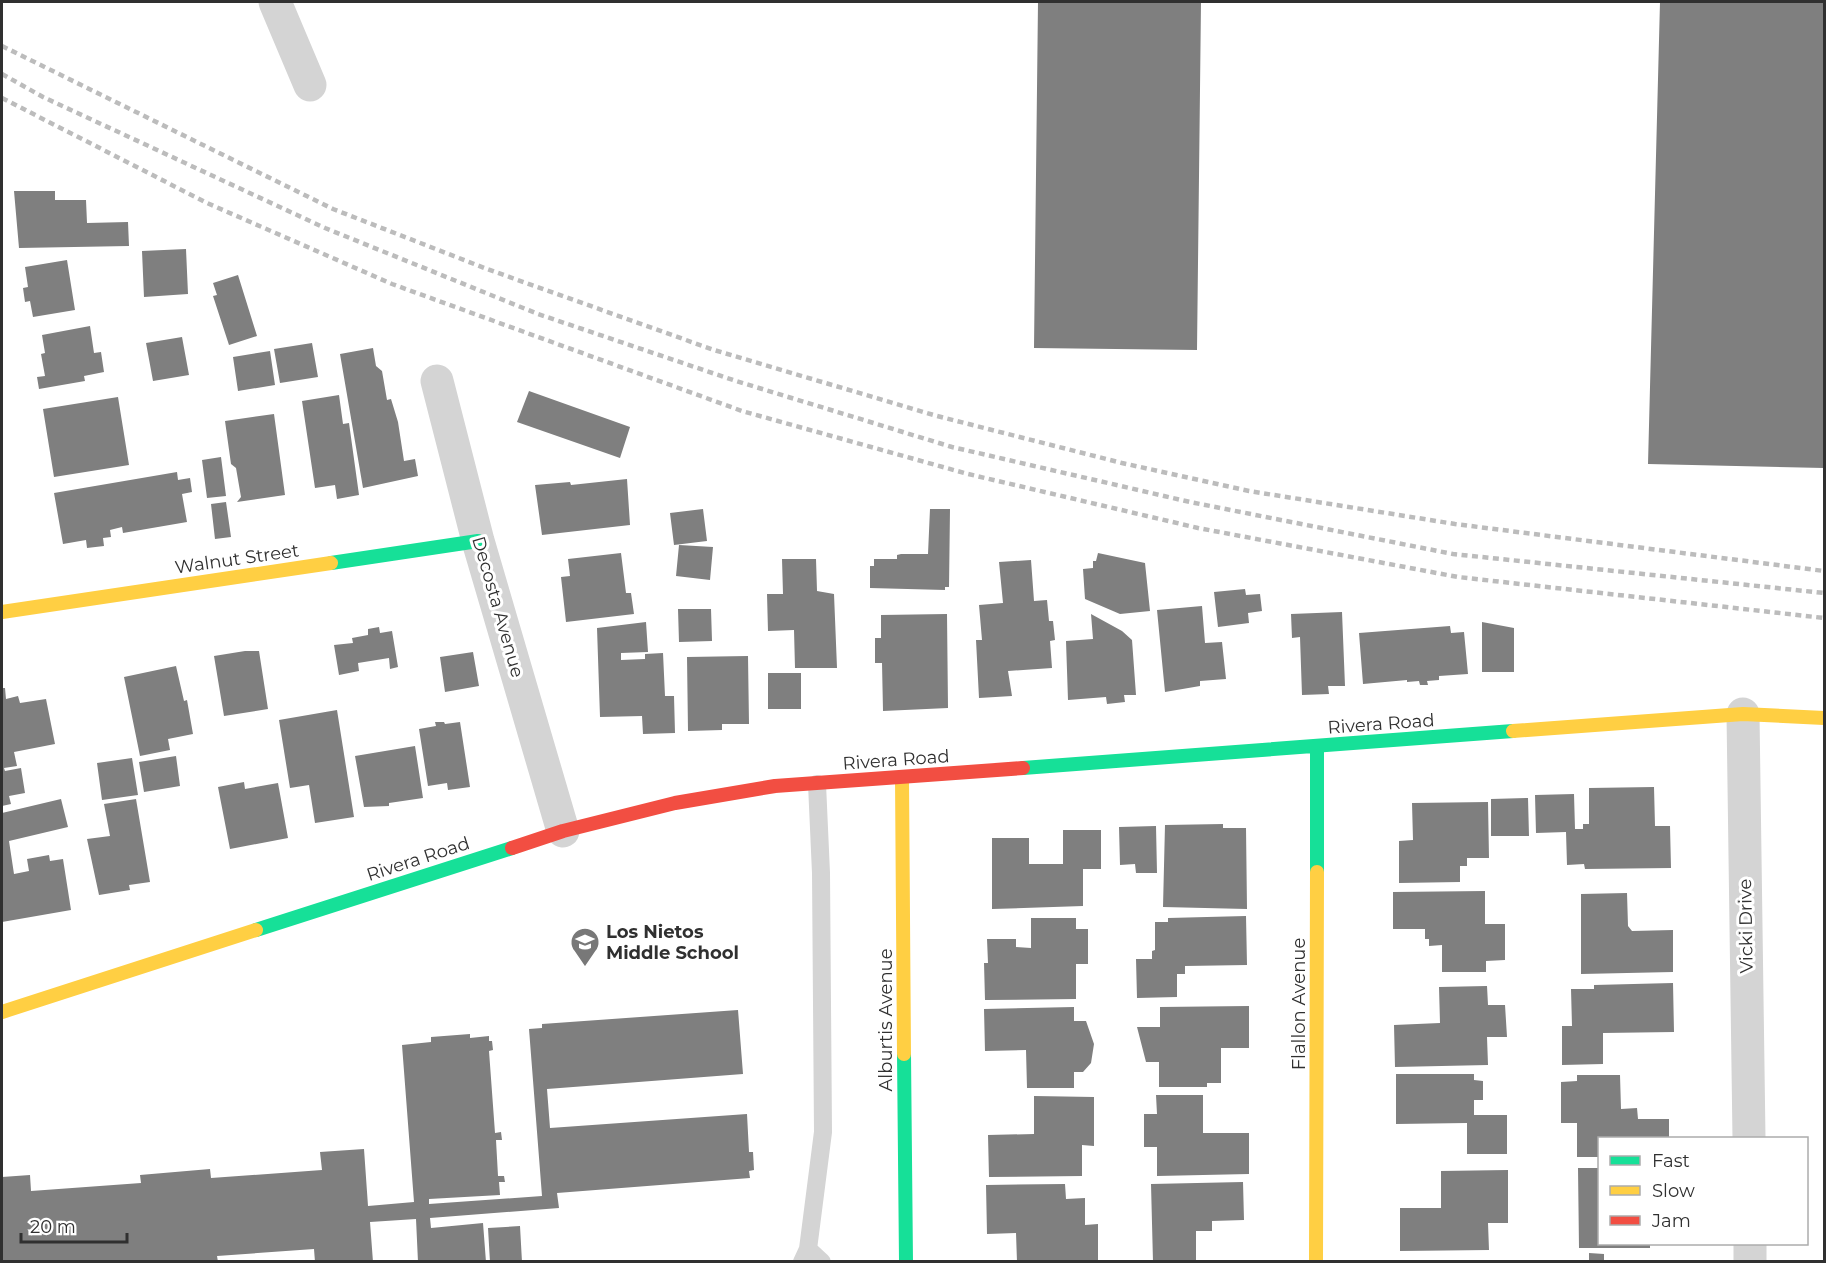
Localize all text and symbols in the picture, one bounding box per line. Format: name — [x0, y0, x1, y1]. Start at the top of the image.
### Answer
street label: Decosta Avenue — [467, 534, 529, 680]
street label: Walnut Street — [173, 539, 301, 579]
street label: Rivera Road — [1327, 709, 1435, 739]
street label: Rivera Road — [842, 745, 950, 775]
street label: Rivera Road — [364, 832, 472, 886]
street label: Vicki Drive — [1734, 878, 1758, 973]
place label: Los Nietos Middle School — [606, 921, 739, 964]
school or university icon: Los Nietos Middle School — [569, 926, 601, 968]
street label: Flallon Avenue — [1288, 938, 1310, 1070]
street label: Alburtis Avenue — [875, 948, 897, 1092]
legend — [1598, 1137, 1808, 1245]
text: Fast — [1652, 1150, 1690, 1172]
text: Slow — [1652, 1180, 1695, 1202]
scale bar — [21, 1206, 128, 1244]
text: Jam — [1651, 1210, 1691, 1232]
text: 20 m — [30, 1216, 76, 1238]

